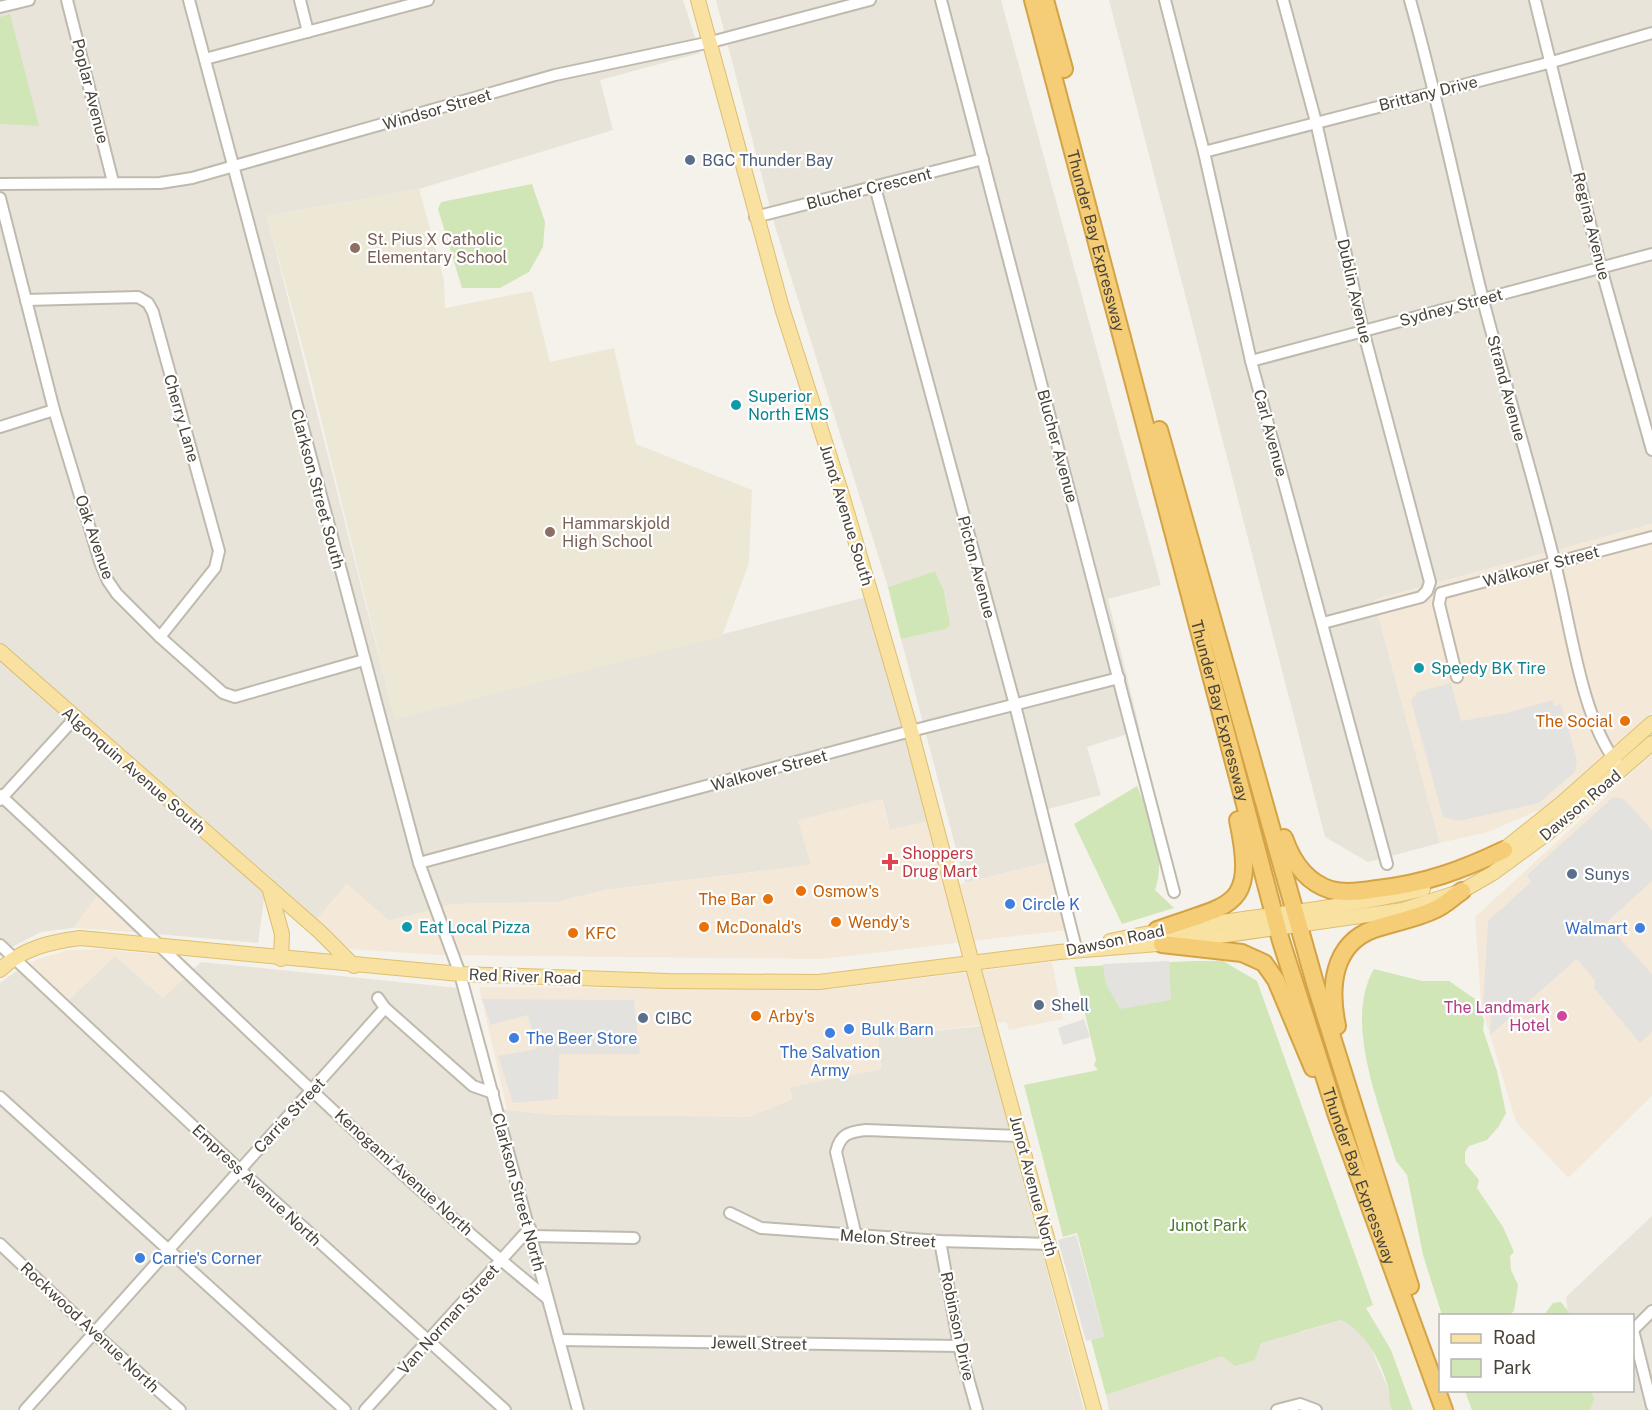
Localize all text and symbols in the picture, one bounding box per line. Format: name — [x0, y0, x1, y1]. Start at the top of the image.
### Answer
street label: Poplar Avenue — [68, 37, 113, 145]
street label: Brittany Drive — [1377, 72, 1479, 115]
street label: Windsor Street — [381, 85, 494, 134]
street label: Thunder Bay Expressway — [1063, 148, 1129, 334]
place label: BGC Thunder Bay — [702, 151, 834, 170]
marker: BGC Thunder Bay — [683, 153, 697, 167]
street label: Blucher Crescent — [804, 164, 934, 213]
street label: Regina Avenue — [1569, 170, 1614, 282]
place label: St. Pius X Catholic Elementary School — [367, 230, 508, 267]
street label: Dublin Avenue — [1333, 237, 1376, 345]
marker: St. Pius X Catholic Elementary School — [348, 241, 362, 255]
street label: Sydney Street — [1397, 285, 1505, 330]
street label: Strand Avenue — [1483, 333, 1530, 443]
street label: Cherry Lane — [160, 372, 203, 464]
place label: Superior North EMS — [748, 387, 829, 424]
street label: Blucher Avenue — [1033, 387, 1082, 505]
street label: Carl Avenue — [1250, 387, 1291, 479]
marker: Superior North EMS — [729, 398, 743, 412]
street label: Clarkson Street South — [287, 407, 348, 571]
street label: Junot Avenue South — [816, 442, 877, 588]
street label: Oak Avenue — [71, 492, 118, 582]
place label: Hammarskjold High School — [562, 514, 670, 551]
street label: Picton Avenue — [954, 514, 999, 621]
marker: Hammarskjold High School — [543, 525, 557, 539]
street label: Walkover Street — [1481, 542, 1601, 591]
street label: Thunder Bay Expressway — [1187, 618, 1253, 804]
place label: Speedy BK Tire — [1431, 659, 1546, 678]
marker: Speedy BK Tire — [1412, 661, 1426, 675]
street label: Algonquin Avenue South — [58, 703, 209, 838]
place label: The Social — [1535, 712, 1613, 731]
marker: The Social — [1618, 714, 1632, 728]
street label: Walkover Street — [709, 746, 829, 795]
street label: Dawson Road — [1536, 766, 1625, 845]
place label: Shoppers Drug Mart — [902, 844, 978, 881]
marker: Shoppers Drug Mart — [883, 855, 897, 869]
place label: Sunys — [1584, 865, 1630, 884]
marker: Sunys — [1565, 867, 1579, 881]
place label: Osmow's — [813, 882, 879, 901]
marker: Osmow's — [794, 884, 808, 898]
place label: The Bar — [699, 890, 756, 909]
marker: The Bar — [761, 892, 775, 906]
place label: Circle K — [1022, 895, 1080, 914]
marker: Circle K — [1003, 897, 1017, 911]
place label: Wendy's — [848, 913, 910, 932]
marker: Wendy's — [829, 915, 843, 929]
place label: Eat Local Pizza — [419, 918, 530, 937]
place label: McDonald's — [716, 918, 802, 937]
place label: Walmart — [1565, 919, 1628, 938]
marker: Eat Local Pizza — [400, 920, 414, 934]
marker: McDonald's — [697, 920, 711, 934]
street label: Dawson Road — [1064, 921, 1166, 960]
marker: Walmart — [1633, 921, 1647, 935]
place label: KFC — [585, 924, 616, 943]
marker: KFC — [566, 926, 580, 940]
street label: Red River Road — [468, 965, 582, 988]
place label: Shell — [1051, 996, 1090, 1015]
marker: Shell — [1032, 998, 1046, 1012]
place label: The Landmark Hotel — [1444, 998, 1550, 1035]
place label: Arby's — [768, 1007, 815, 1026]
place label: CIBC — [655, 1009, 692, 1028]
marker: Arby's — [749, 1009, 763, 1023]
marker: The Landmark Hotel — [1555, 1009, 1569, 1023]
marker: CIBC — [636, 1011, 650, 1025]
place label: Bulk Barn — [861, 1020, 934, 1039]
marker: Bulk Barn — [842, 1022, 856, 1036]
marker: The Salvation Army — [823, 1026, 837, 1040]
place label: The Beer Store — [526, 1029, 637, 1048]
marker: The Beer Store — [507, 1031, 521, 1045]
place label: The Salvation Army — [780, 1043, 880, 1080]
street label: Carrie Street — [250, 1074, 329, 1157]
street label: Thunder Bay Expressway — [1319, 1085, 1400, 1268]
street label: Kenogami Avenue North — [331, 1105, 477, 1239]
street label: Clarkson Street North — [488, 1111, 549, 1273]
street label: Junot Avenue North — [1006, 1114, 1061, 1259]
street label: Empress Avenue North — [188, 1121, 325, 1250]
park label: Junot Park — [1169, 1216, 1247, 1235]
street label: Melon Street — [839, 1226, 937, 1251]
place label: Carrie's Corner — [152, 1249, 262, 1268]
marker: Carrie's Corner — [133, 1251, 147, 1265]
street label: Rockwood Avenue North — [16, 1258, 163, 1397]
street label: Van Norman Street — [394, 1260, 503, 1378]
street label: Robinson Drive — [937, 1270, 978, 1382]
legend — [1439, 1314, 1634, 1392]
text: Road — [1493, 1327, 1536, 1348]
street label: Jewell Street — [711, 1333, 807, 1354]
text: Park — [1493, 1357, 1531, 1378]

